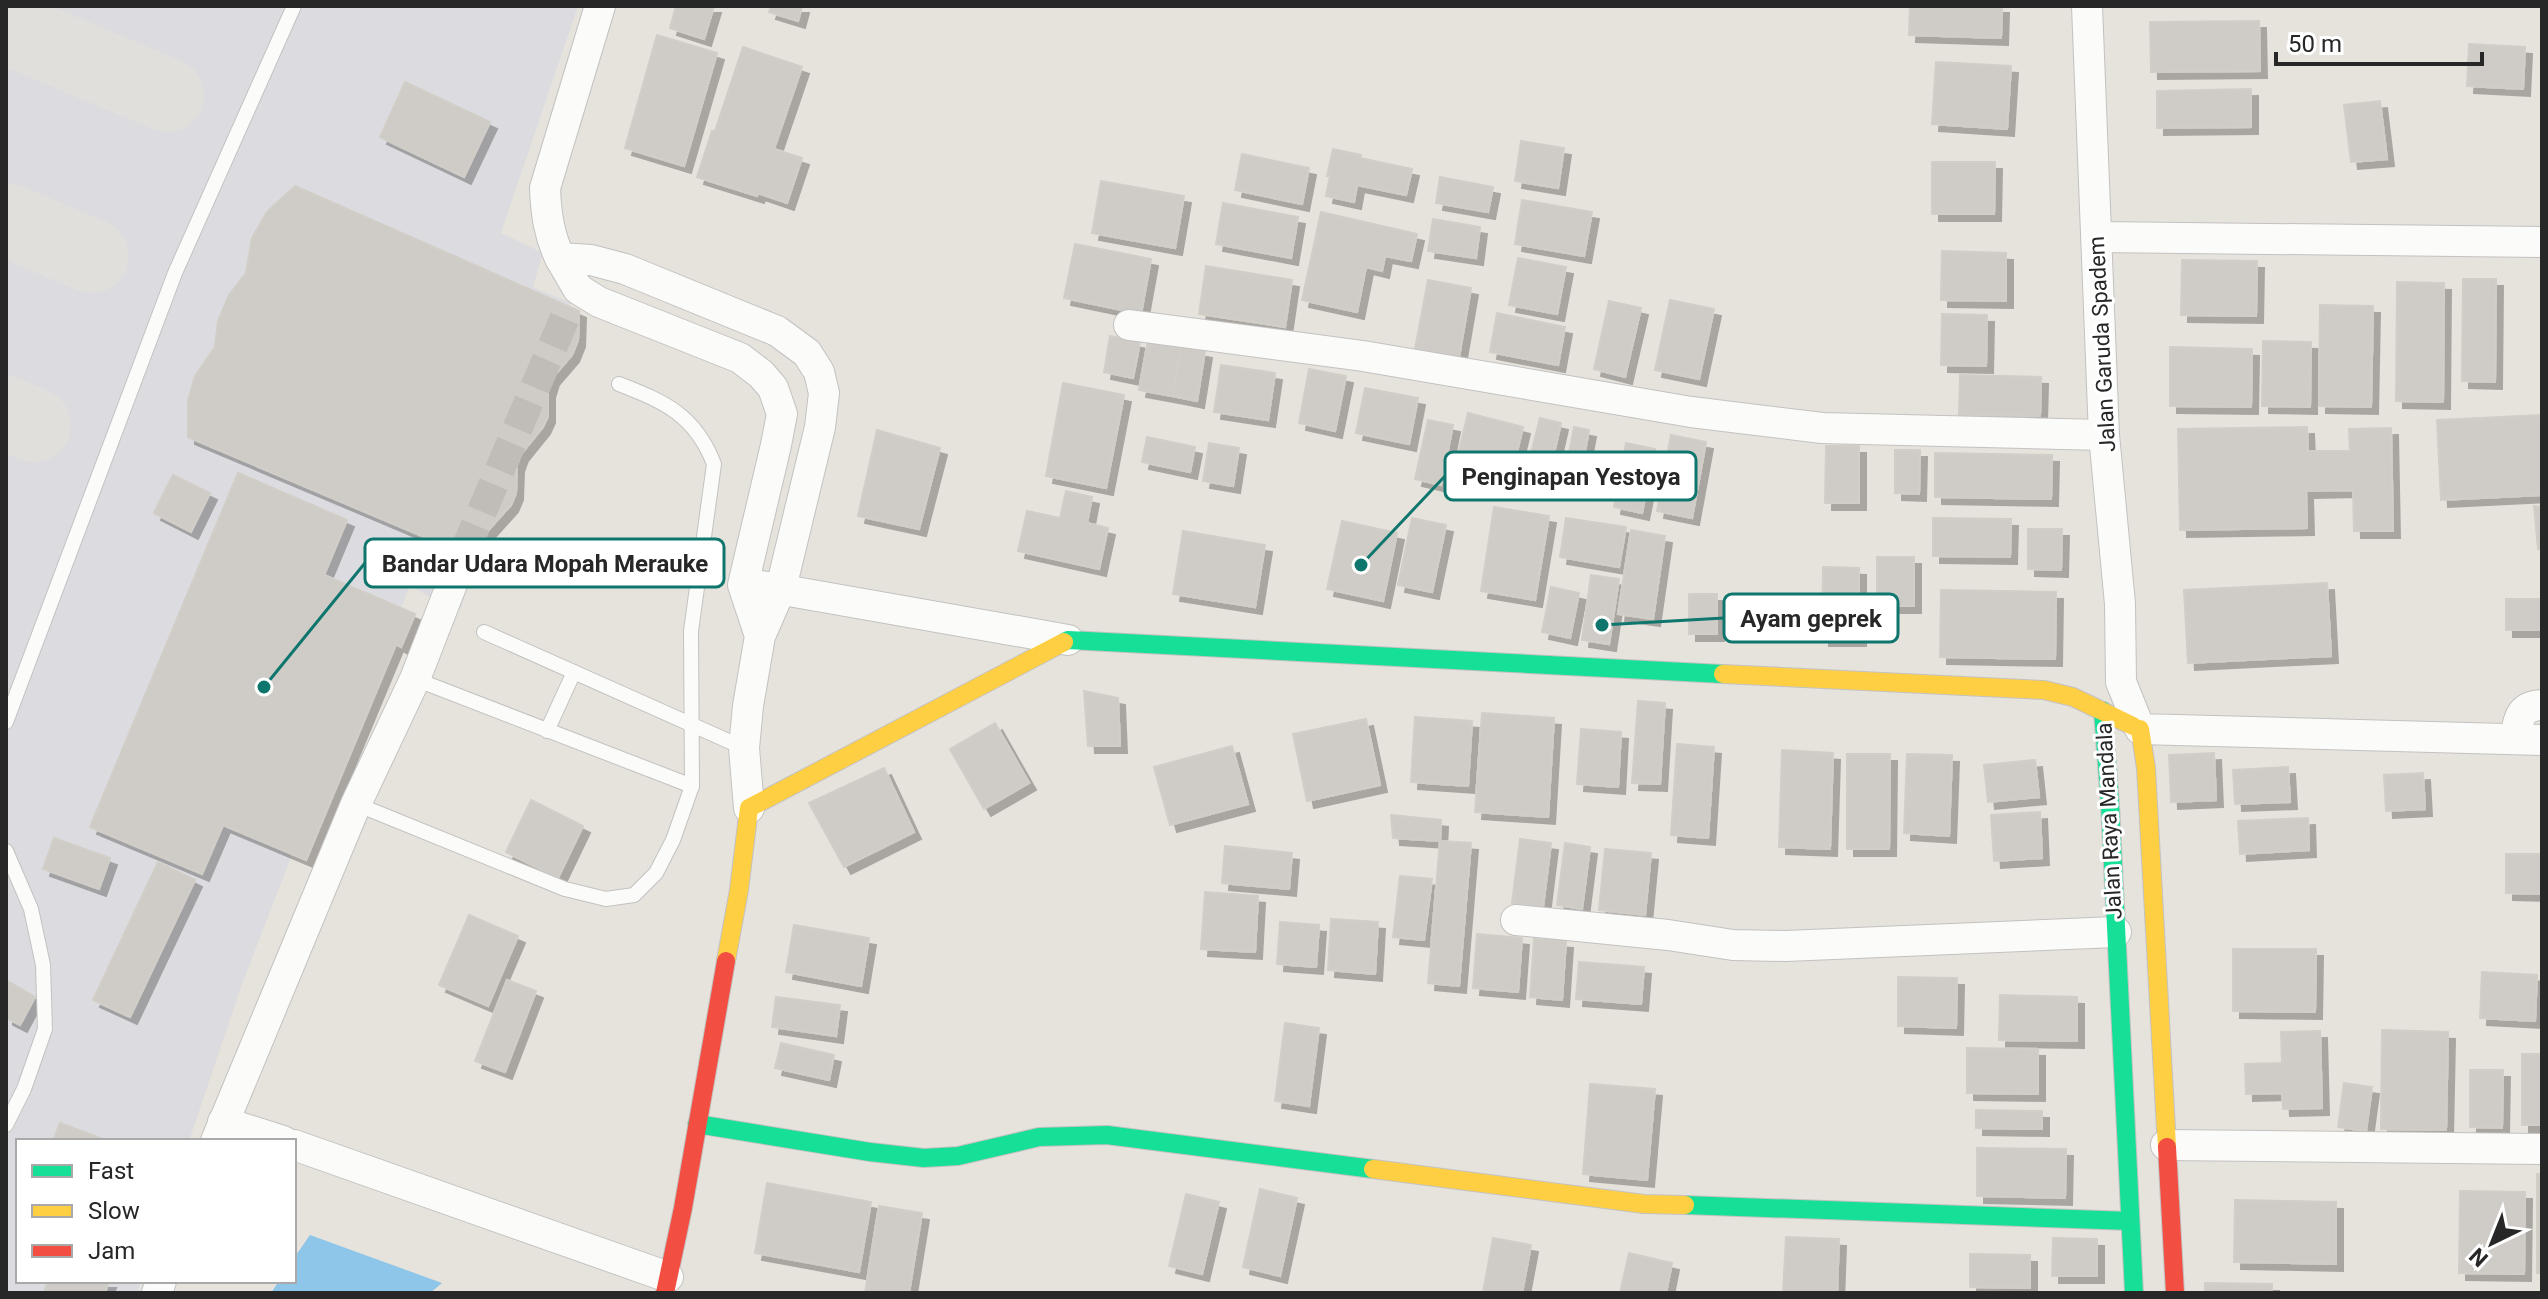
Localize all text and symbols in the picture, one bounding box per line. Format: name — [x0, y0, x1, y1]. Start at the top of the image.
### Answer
scale bar — [2276, 16, 2482, 66]
text: 50 m — [2288, 30, 2342, 58]
street label: Jalan Garuda Spadem — [2084, 235, 2120, 453]
callout: Penginapan Yestoya — [1445, 452, 1696, 500]
text: Penginapan Yestoya — [1461, 463, 1681, 491]
callout: Bandar Udara Mopah Merauke — [365, 539, 724, 587]
text: Bandar Udara Mopah Merauke — [382, 550, 708, 578]
callout: Ayam geprek — [1724, 594, 1898, 642]
text: Ayam geprek — [1740, 605, 1883, 633]
street label: Jalan Raya Mandala — [2091, 722, 2127, 920]
legend — [16, 1139, 296, 1283]
text: Fast — [88, 1157, 134, 1185]
text: Slow — [88, 1197, 140, 1225]
north arrow — [2452, 1203, 2532, 1283]
text: Jam — [88, 1237, 135, 1265]
text: N — [2464, 1243, 2493, 1272]

